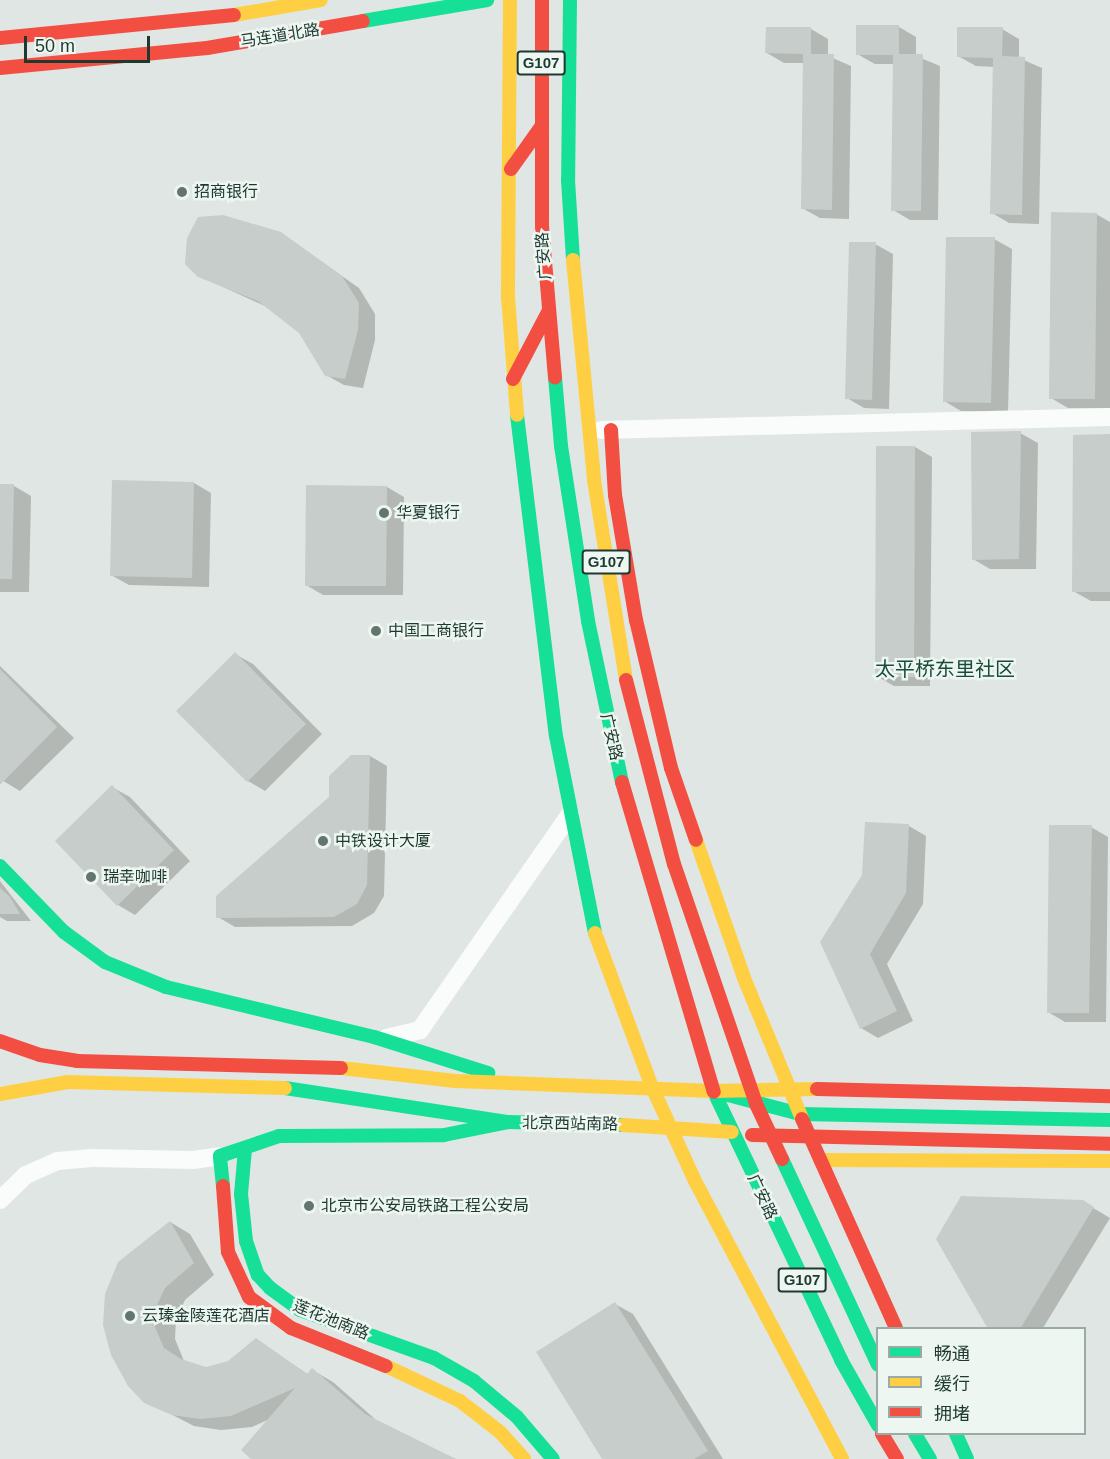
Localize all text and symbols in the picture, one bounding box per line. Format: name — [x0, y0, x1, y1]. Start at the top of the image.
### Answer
street label: 马连道北路 — [239, 20, 321, 52]
scale bar — [27, 24, 153, 62]
text: 50 m — [35, 36, 75, 56]
road number: G107 — [516, 51, 566, 75]
place label: 招商银行 — [194, 182, 258, 202]
marker: 招商银行 — [175, 185, 189, 199]
street label: 广安路 — [533, 231, 555, 281]
place label: 华夏银行 — [396, 503, 460, 523]
marker: 华夏银行 — [377, 506, 391, 520]
road number: G107 — [580, 550, 632, 574]
place label: 中国工商银行 — [388, 621, 484, 641]
marker: 中国工商银行 — [369, 624, 383, 638]
district label: 太平桥东里社区 — [875, 657, 1015, 681]
street label: 广安路 — [596, 711, 626, 763]
place label: 中铁设计大厦 — [335, 831, 431, 851]
marker: 中铁设计大厦 — [316, 834, 330, 848]
place label: 瑞幸咖啡 — [103, 867, 167, 887]
marker: 瑞幸咖啡 — [84, 870, 98, 884]
street label: 北京西站南路 — [522, 1114, 618, 1134]
street label: 广安路 — [743, 1171, 781, 1223]
place label: 北京市公安局铁路工程公安局 — [321, 1196, 529, 1216]
marker: 北京市公安局铁路工程公安局 — [302, 1199, 316, 1213]
road number: G107 — [776, 1268, 828, 1292]
street label: 莲花池南路 — [290, 1296, 372, 1344]
place label: 云瑧金陵莲花酒店 — [142, 1306, 270, 1326]
marker: 云瑧金陵莲花酒店 — [123, 1309, 137, 1323]
legend — [876, 1327, 1086, 1435]
text: 畅通 — [934, 1344, 970, 1364]
text: 缓行 — [934, 1374, 970, 1394]
text: 拥堵 — [934, 1404, 970, 1424]

